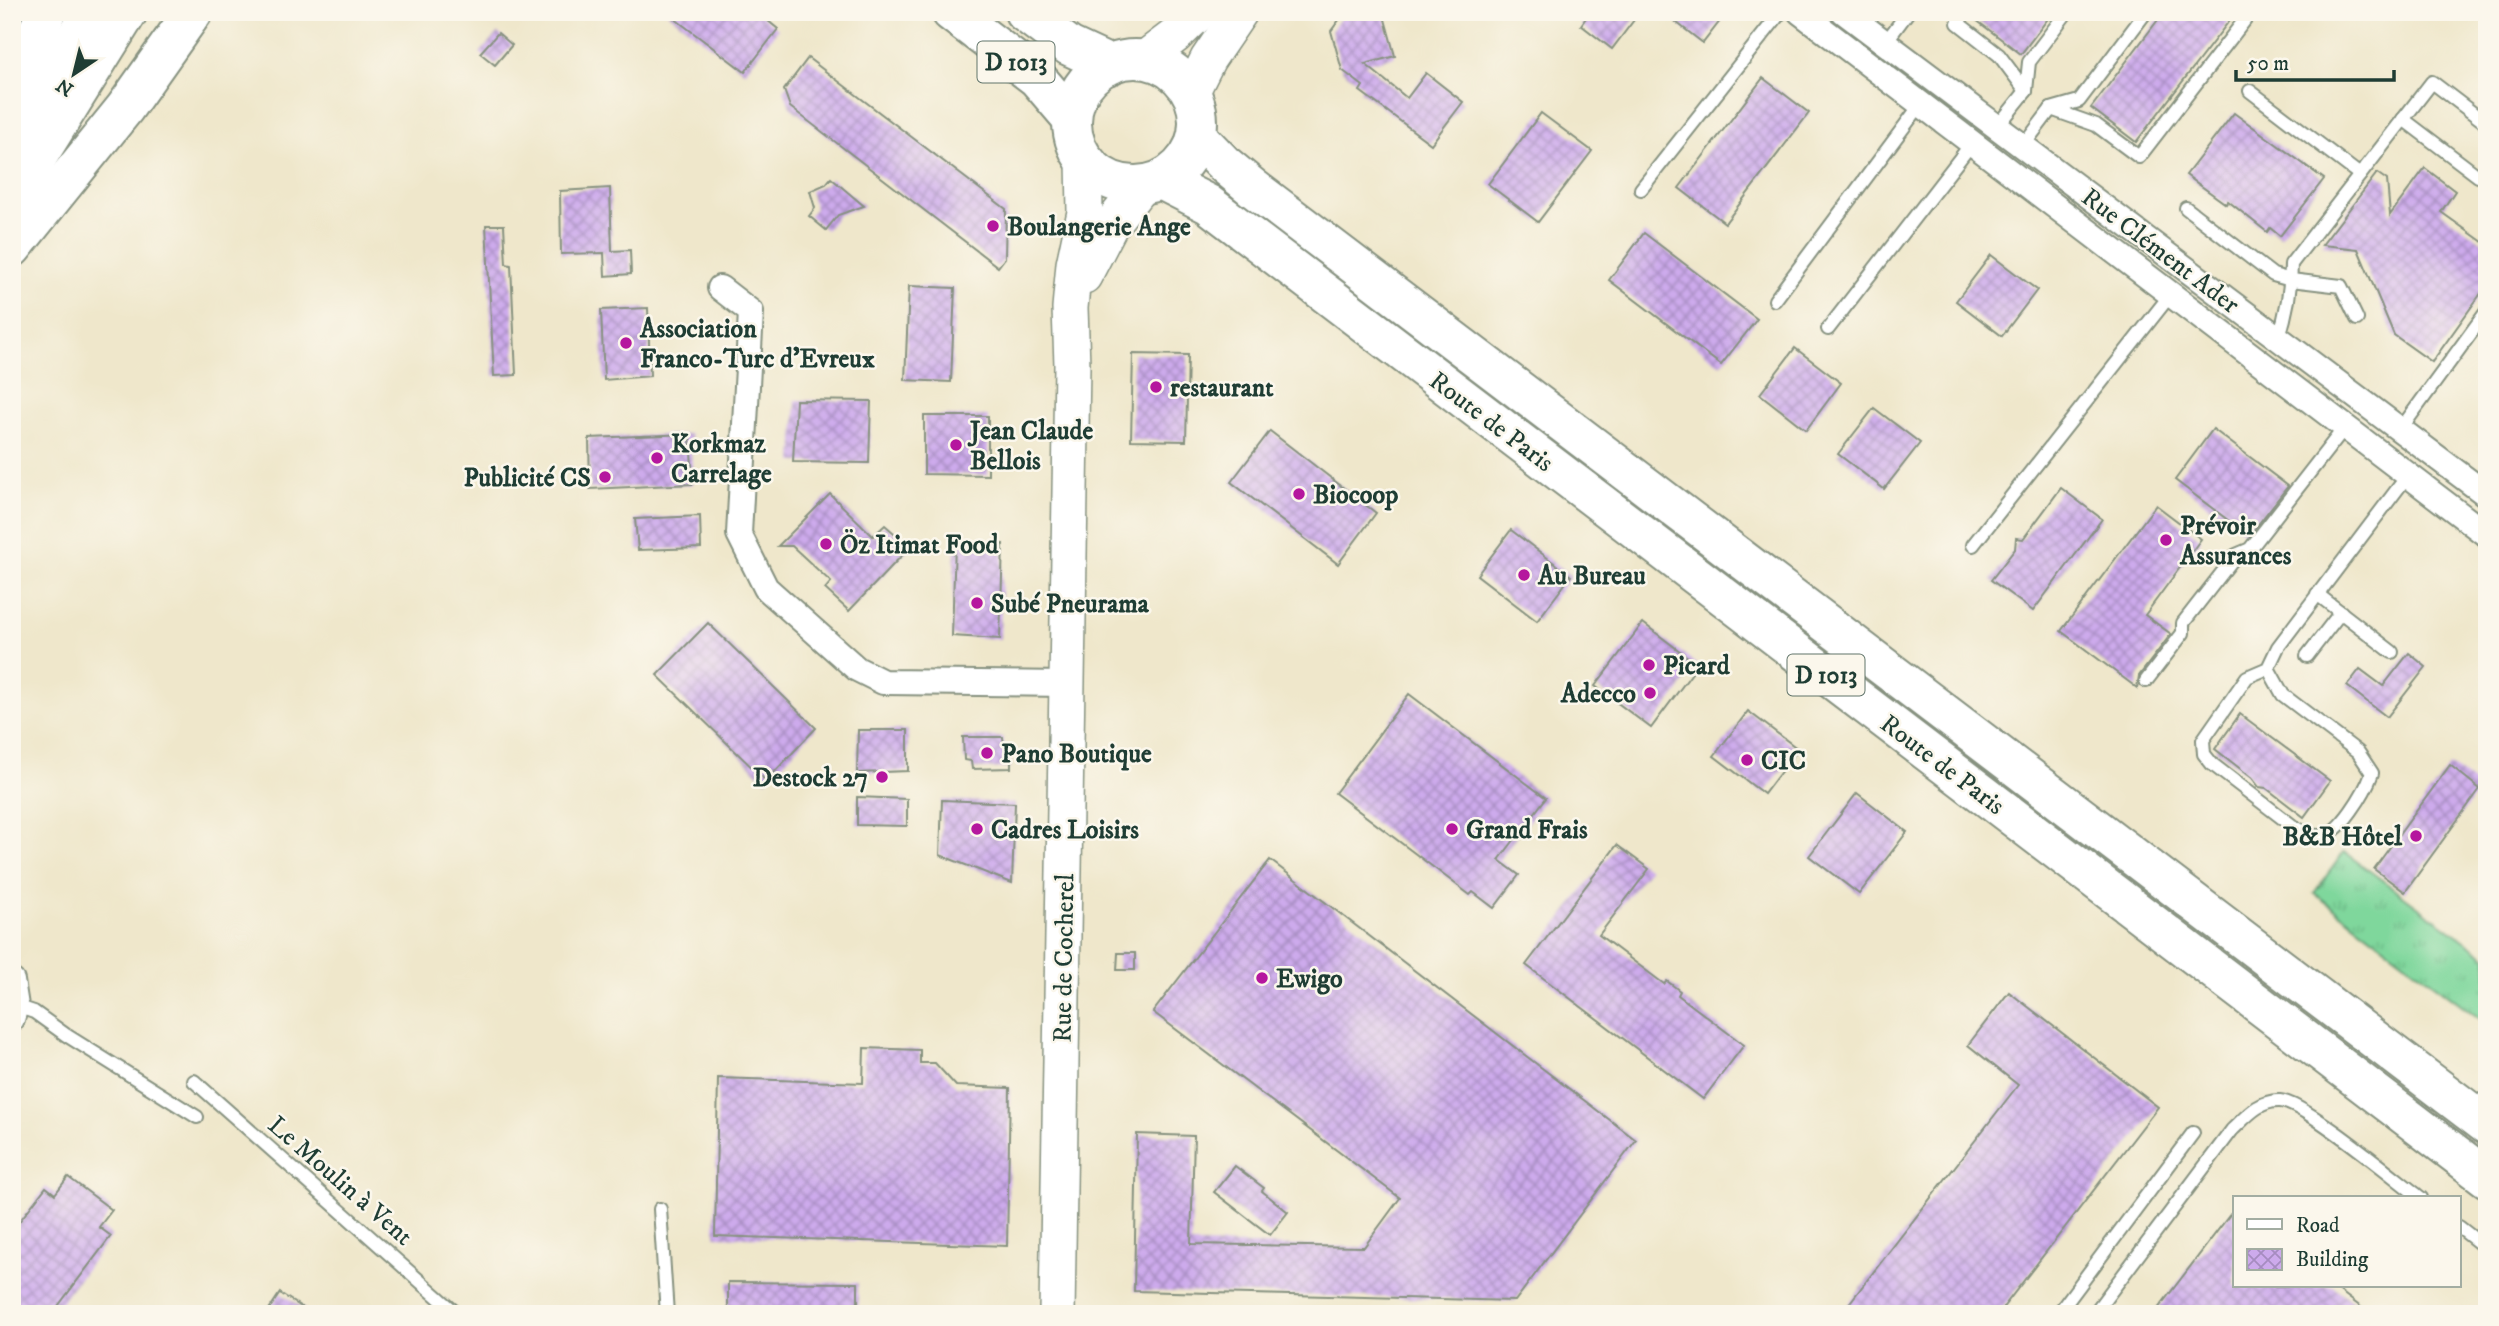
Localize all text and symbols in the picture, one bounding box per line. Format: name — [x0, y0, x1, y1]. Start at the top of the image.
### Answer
north arrow — [38, 38, 108, 108]
scale bar — [2236, 38, 2394, 82]
road number: D 1013 — [978, 42, 1054, 82]
text: 50 m — [2247, 51, 2289, 77]
text: N — [52, 73, 78, 101]
street label: Rue Clément Ader — [2074, 181, 2246, 322]
place label: Boulangerie Ange — [1007, 211, 1191, 244]
marker: Boulangerie Ange — [985, 218, 1001, 234]
place label: Association Franco-Turc d'Evreux — [639, 313, 875, 376]
marker: Association Franco-Turc d'Evreux — [618, 335, 634, 351]
street label: Route de Paris — [1422, 365, 1560, 480]
place label: restaurant — [1170, 372, 1274, 405]
marker: restaurant — [1148, 379, 1164, 395]
place label: Jean Claude Bellois — [967, 415, 1094, 478]
place label: Korkmaz Carrelage — [671, 428, 772, 491]
marker: Jean Claude Bellois — [948, 437, 964, 453]
marker: Korkmaz Carrelage — [649, 450, 665, 466]
place label: Publicité CS — [463, 462, 591, 495]
marker: Publicité CS — [597, 469, 613, 485]
place label: Biocoop — [1313, 479, 1398, 512]
marker: Biocoop — [1291, 486, 1307, 502]
place label: Prévoir Assurances — [2179, 510, 2292, 573]
place label: Öz Itimat Food — [840, 528, 999, 562]
marker: Prévoir Assurances — [2158, 532, 2174, 548]
marker: Öz Itimat Food — [818, 536, 834, 552]
place label: Au Bureau — [1537, 560, 1646, 593]
marker: Au Bureau — [1516, 567, 1532, 583]
place label: Subé Pneurama — [991, 588, 1150, 621]
marker: Subé Pneurama — [969, 595, 985, 611]
place label: Picard — [1663, 650, 1731, 683]
road number: D 1013 — [1787, 654, 1864, 696]
marker: Picard — [1641, 657, 1657, 673]
place label: Adecco — [1560, 678, 1636, 711]
marker: Adecco — [1642, 685, 1658, 701]
street label: Route de Paris — [1873, 708, 2011, 823]
place label: Pano Boutique — [1001, 738, 1152, 771]
marker: Pano Boutique — [979, 745, 995, 761]
place label: CIC — [1761, 745, 1806, 778]
marker: CIC — [1739, 752, 1755, 768]
place label: Destock 27 — [753, 762, 868, 795]
marker: Destock 27 — [874, 769, 890, 785]
place label: Cadres Loisirs — [991, 814, 1139, 847]
place label: Grand Frais — [1466, 814, 1588, 847]
marker: Cadres Loisirs — [969, 821, 985, 837]
marker: Grand Frais — [1444, 821, 1460, 837]
place label: B&B Hôtel — [2283, 821, 2403, 854]
marker: B&B Hôtel — [2408, 828, 2424, 844]
street label: Rue de Cocherel — [1047, 873, 1082, 1043]
place label: Ewigo — [1276, 963, 1343, 996]
marker: Ewigo — [1254, 970, 1270, 986]
street label: Le Moulin à Vent — [261, 1109, 419, 1253]
legend — [2233, 1196, 2460, 1288]
text: Road — [2296, 1213, 2340, 1239]
text: Building — [2296, 1247, 2369, 1273]

